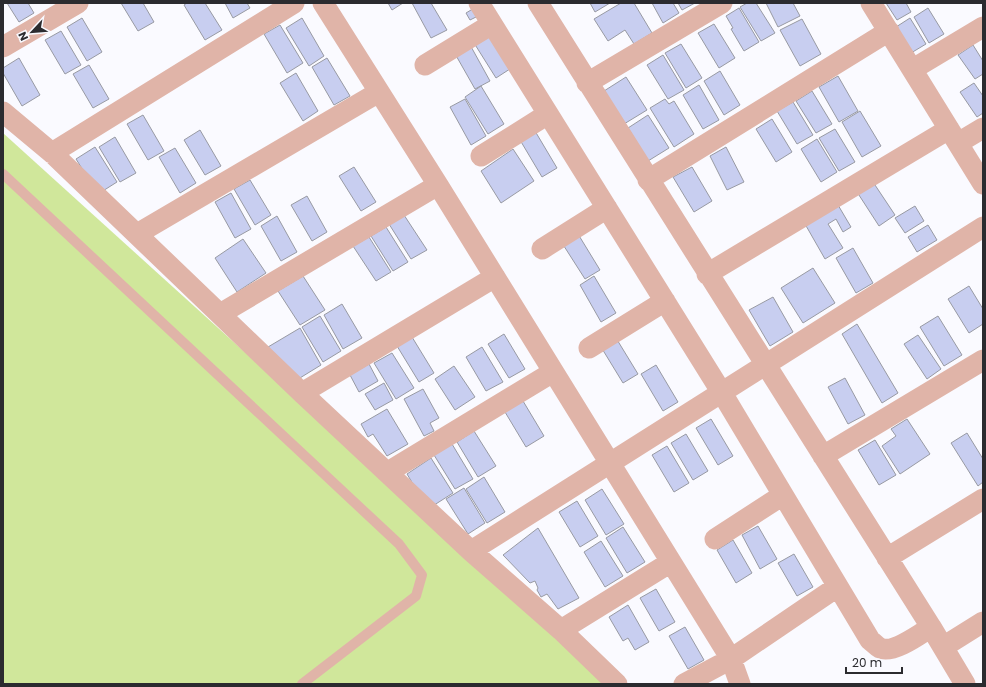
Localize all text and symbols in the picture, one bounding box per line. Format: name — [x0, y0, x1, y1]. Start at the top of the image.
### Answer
north arrow — [12, 12, 52, 52]
text: N — [14, 29, 32, 44]
scale bar — [846, 649, 902, 675]
text: 20 m — [852, 654, 882, 671]

